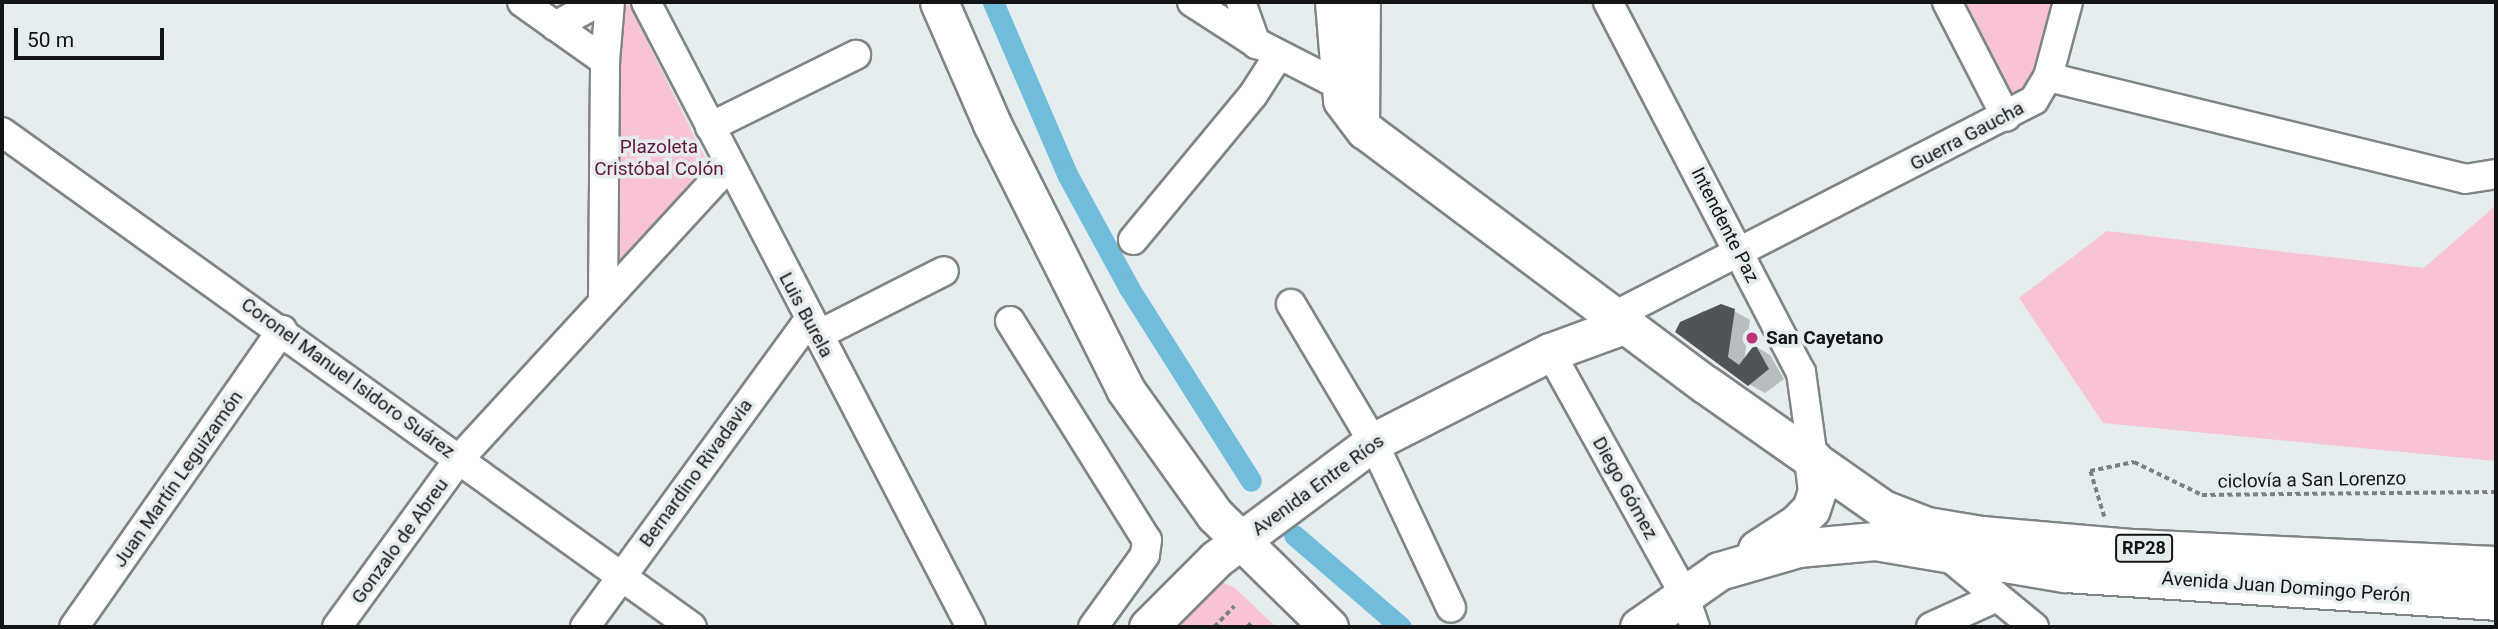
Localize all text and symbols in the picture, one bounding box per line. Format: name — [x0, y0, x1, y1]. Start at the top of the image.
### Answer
scale bar — [18, 14, 168, 58]
text: 50 m — [27, 28, 74, 52]
street label: Guerra Gaucha — [1906, 96, 2028, 176]
park label: Plazoleta Cristóbal Colón — [594, 136, 724, 180]
street label: Intendente Paz — [1686, 164, 1764, 286]
street label: Luis Burela — [774, 269, 838, 361]
street label: Coronel Manuel Isidoro Suárez — [237, 293, 459, 463]
place label: San Cayetano — [1766, 327, 1883, 349]
marker: San Cayetano — [1744, 330, 1760, 346]
street label: Juan Martín Leguizamón — [108, 386, 248, 572]
street label: Bernardino Rivadavia — [635, 394, 757, 552]
street label: Avenida Entre Ríos — [1248, 429, 1388, 541]
street label: Diego Gómez — [1588, 433, 1662, 543]
street label: ciclovía a San Lorenzo — [2217, 467, 2407, 493]
street label: Gonzalo de Abreu — [347, 474, 453, 608]
road number: RP28 — [2114, 534, 2174, 562]
street label: Avenida Juan Domingo Perón — [2161, 567, 2411, 607]

